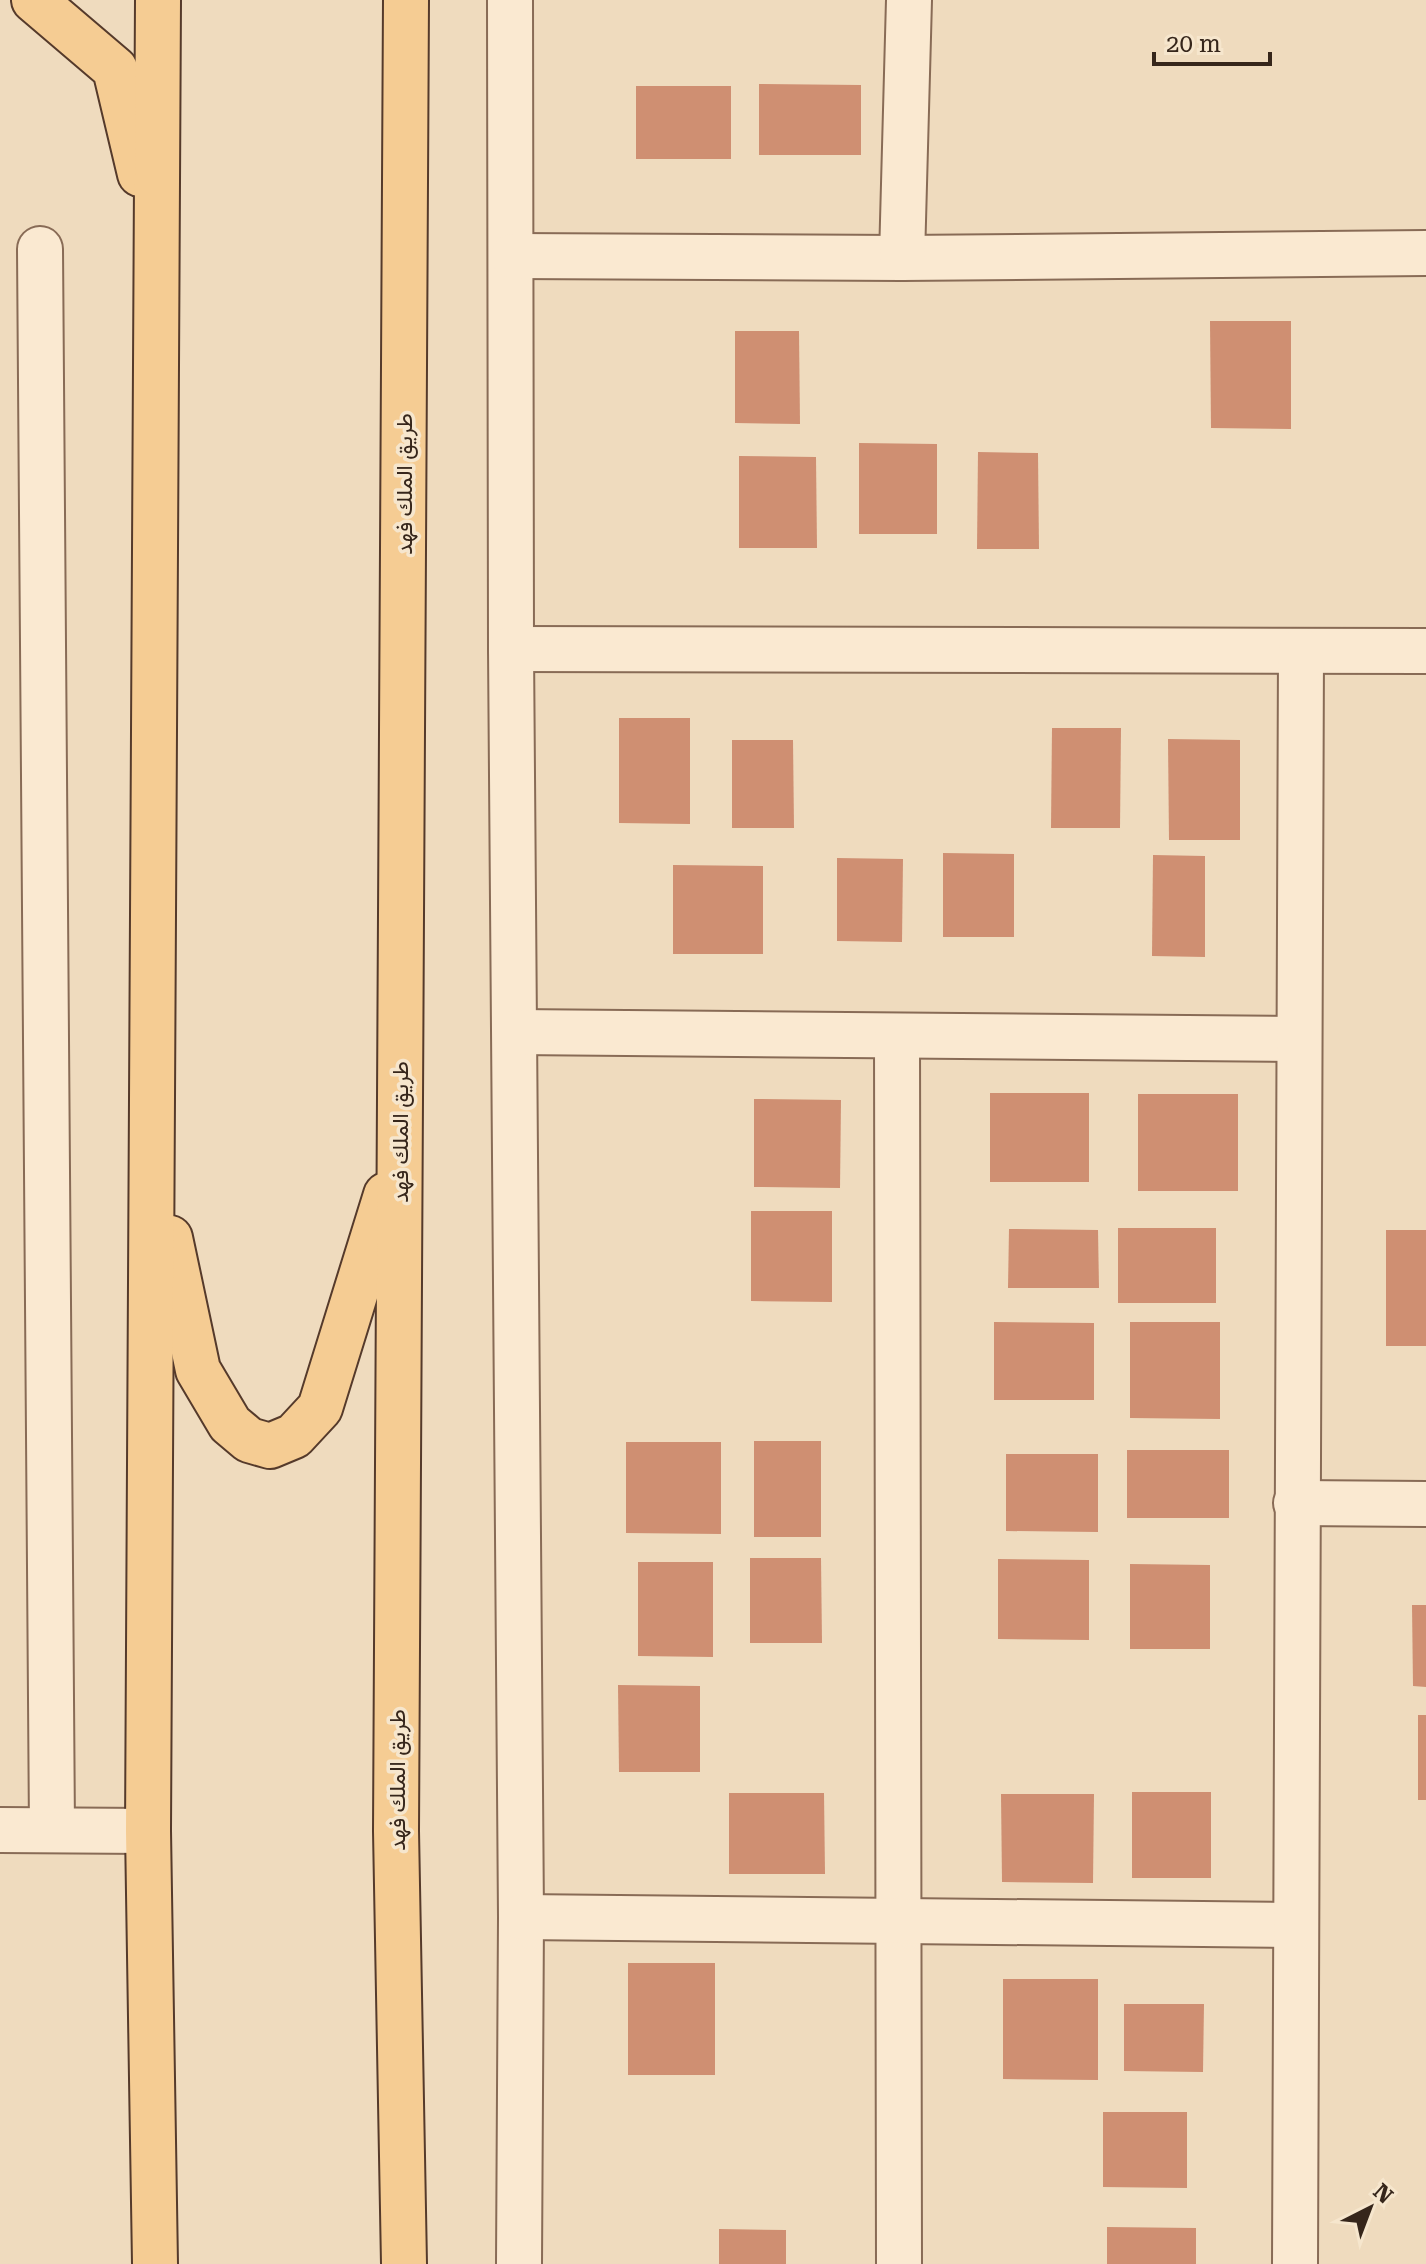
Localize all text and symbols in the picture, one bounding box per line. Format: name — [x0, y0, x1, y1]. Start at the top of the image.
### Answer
scale bar — [1154, 16, 1270, 66]
text: 20 m — [1166, 30, 1221, 58]
street label: طريق الملك فهد — [392, 413, 418, 555]
street label: طريق الملك فهد — [388, 1061, 414, 1203]
street label: طريق الملك فهد — [385, 1709, 411, 1851]
north arrow — [1330, 2168, 1410, 2248]
text: N — [1368, 2179, 1398, 2209]

